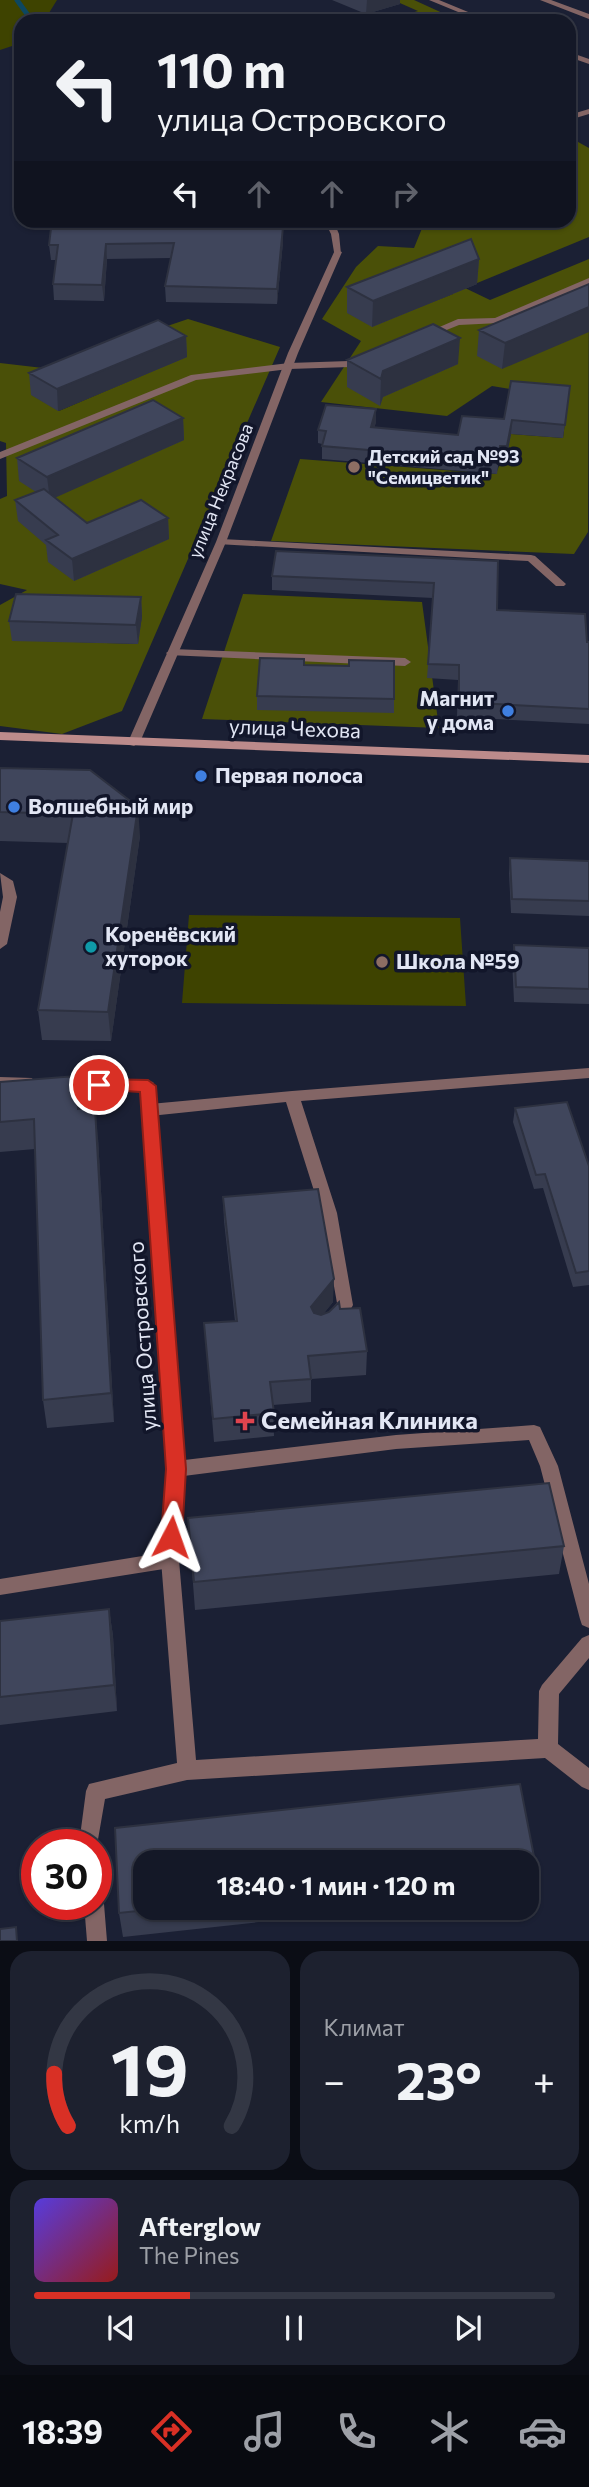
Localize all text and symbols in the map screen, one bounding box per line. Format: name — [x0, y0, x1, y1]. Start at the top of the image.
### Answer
text: 110 m — [157, 38, 286, 98]
icon: left — [42, 42, 133, 133]
text: улица Островского — [157, 98, 447, 138]
icon: left — [167, 175, 205, 213]
icon: ahead — [240, 175, 278, 213]
icon: ahead — [313, 175, 351, 213]
icon: right — [386, 175, 424, 213]
street label: улица Некрасова — [183, 420, 257, 561]
place label: Детский сад №93 "Семицветик" — [368, 445, 519, 488]
marker: Детский сад №93 "Семицветик" — [346, 459, 362, 475]
place label: Магнит у дома — [419, 685, 494, 734]
marker: Магнит у дома — [500, 703, 516, 719]
street label: улица Чехова — [229, 713, 361, 742]
place label: Первая полоса — [215, 762, 363, 787]
marker: Первая полоса — [193, 768, 209, 784]
place label: Волшебный мир — [28, 793, 193, 818]
marker: Волшебный мир — [6, 799, 22, 815]
place label: Коренёвский хуторок — [105, 921, 236, 970]
marker: Коренёвский хуторок — [83, 939, 99, 955]
place label: Школа №59 — [396, 948, 520, 973]
marker: Школа №59 — [374, 954, 390, 970]
pin — [69, 1055, 129, 1115]
icon: arrive — [80, 1066, 118, 1104]
street label: улица Островского — [122, 1240, 161, 1432]
place label: Семейная Клиника — [261, 1405, 478, 1434]
marker: Семейная Клиника — [235, 1411, 255, 1431]
position arrow — [134, 1500, 208, 1574]
speed limit sign: 30 — [21, 1829, 112, 1920]
text: 18:40 · 1 мин · 120 m — [216, 1869, 456, 1900]
text: Климат — [324, 2013, 405, 2041]
text: 19 — [111, 2023, 189, 2112]
text: 23° — [396, 2047, 482, 2111]
text: − — [324, 2056, 345, 2103]
text: + — [533, 2056, 555, 2103]
text: km/h — [119, 2108, 180, 2138]
text: Afterglow — [139, 2210, 261, 2241]
text: The Pines — [139, 2241, 240, 2269]
icon: previous — [102, 2309, 140, 2347]
icon: pause — [275, 2309, 313, 2347]
icon: next — [449, 2309, 487, 2347]
icon: directions — [147, 2407, 196, 2456]
icon: music — [240, 2407, 289, 2456]
icon: phone — [332, 2407, 381, 2456]
icon: climate — [425, 2407, 474, 2456]
icon: car — [518, 2407, 567, 2456]
text: 18:39 — [22, 2411, 103, 2451]

